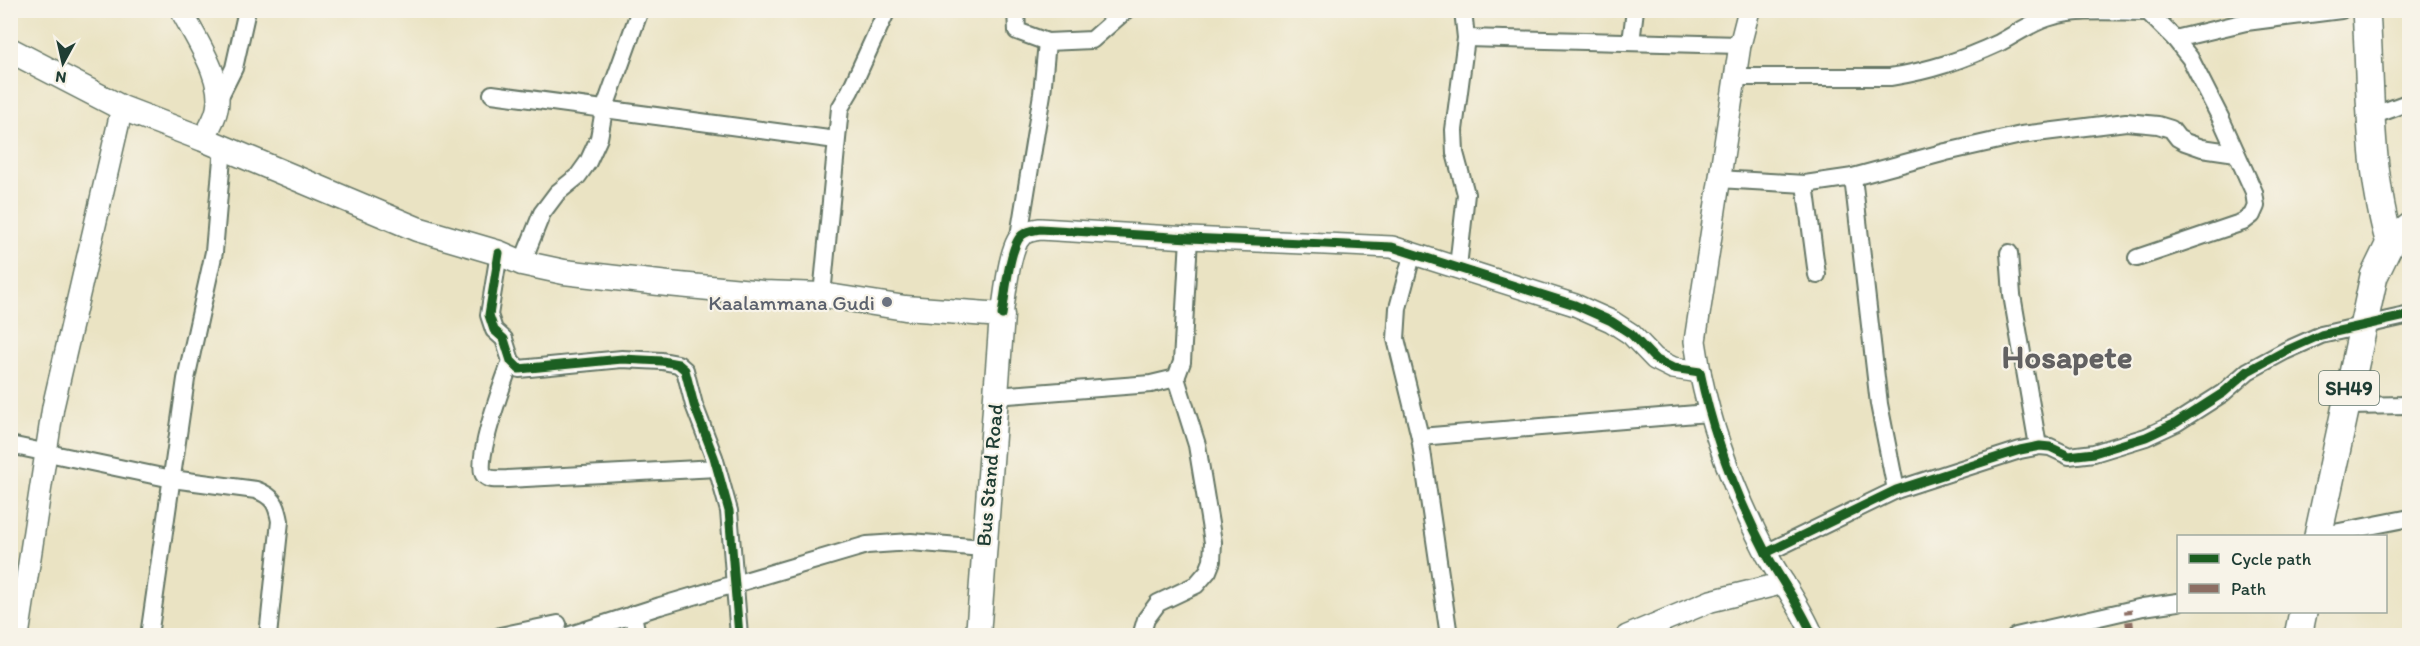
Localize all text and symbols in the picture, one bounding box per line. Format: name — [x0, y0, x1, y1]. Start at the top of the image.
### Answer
north arrow — [33, 33, 93, 93]
text: N — [54, 67, 68, 88]
place label: Kaalammana Gudi — [708, 290, 875, 315]
marker: Kaalammana Gudi — [880, 295, 894, 309]
district label: Hosapete — [2002, 337, 2132, 376]
road number: SH49 — [2319, 371, 2379, 405]
street label: Bus Stand Road — [970, 403, 1008, 547]
legend — [2177, 535, 2387, 613]
text: Cycle path — [2231, 548, 2312, 570]
text: Path — [2231, 578, 2266, 600]

